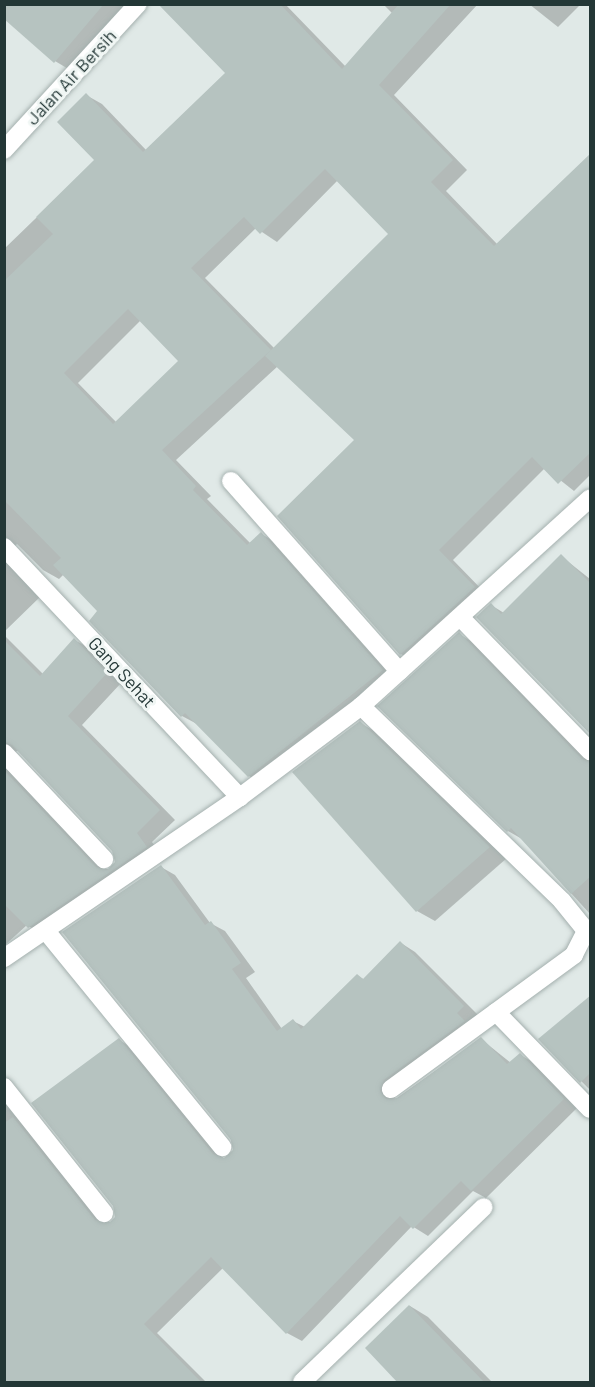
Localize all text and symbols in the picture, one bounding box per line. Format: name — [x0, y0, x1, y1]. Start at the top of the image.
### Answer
street label: Jalan Air Bersih — [21, 25, 121, 129]
street label: Gang Sehat — [84, 632, 160, 712]

